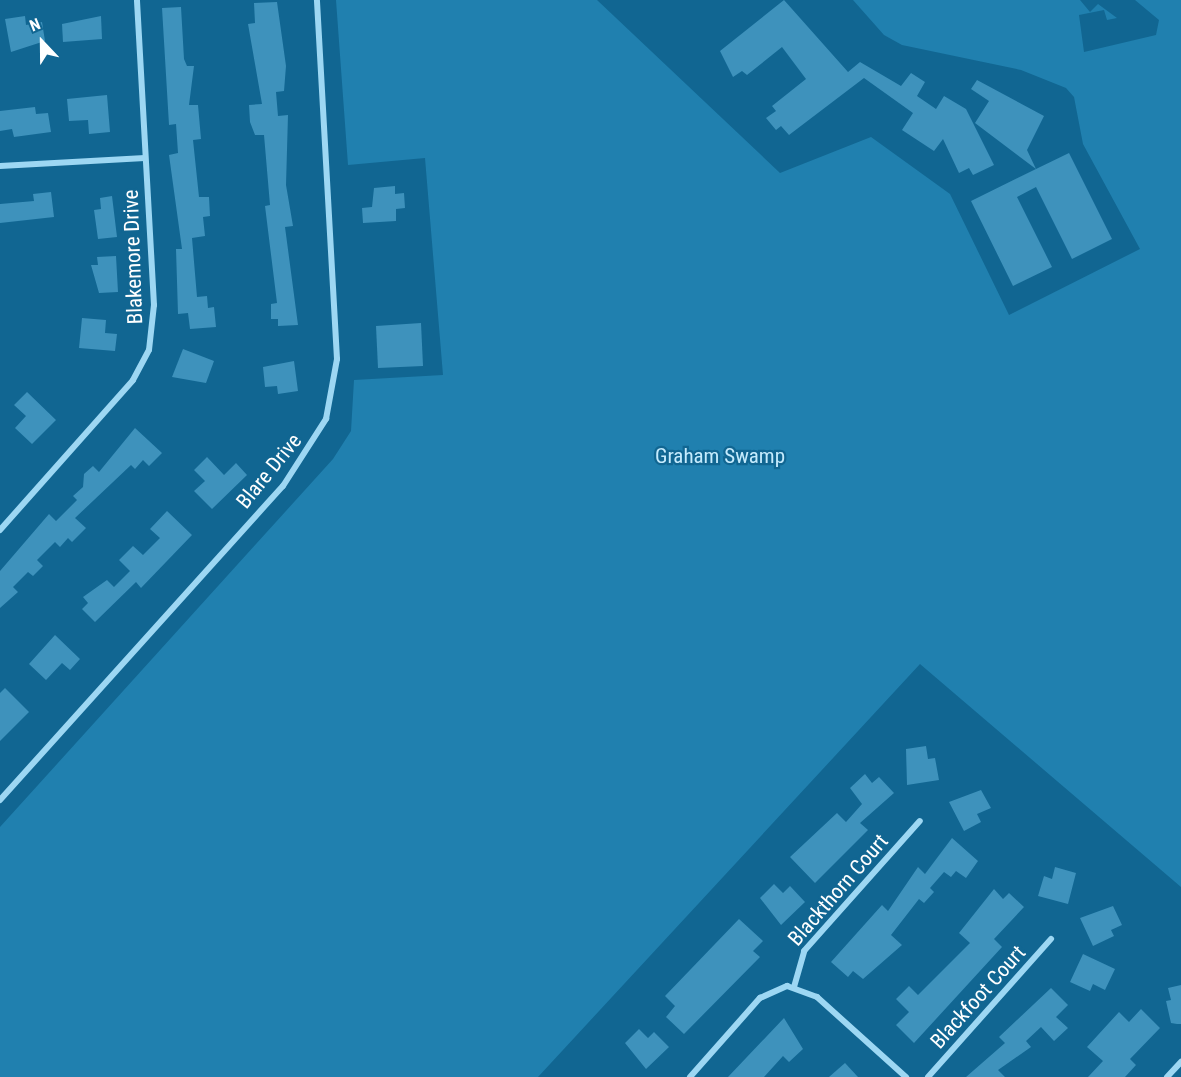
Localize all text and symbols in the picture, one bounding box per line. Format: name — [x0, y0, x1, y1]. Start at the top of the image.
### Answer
north arrow — [12, 12, 72, 72]
text: N — [27, 14, 43, 35]
street label: Blakemore Drive — [118, 189, 148, 325]
street label: Blare Drive — [231, 428, 307, 514]
park label: Graham Swamp — [655, 443, 785, 469]
street label: Blackthorn Court — [783, 829, 893, 951]
street label: Blackfoot Court — [925, 940, 1031, 1054]

